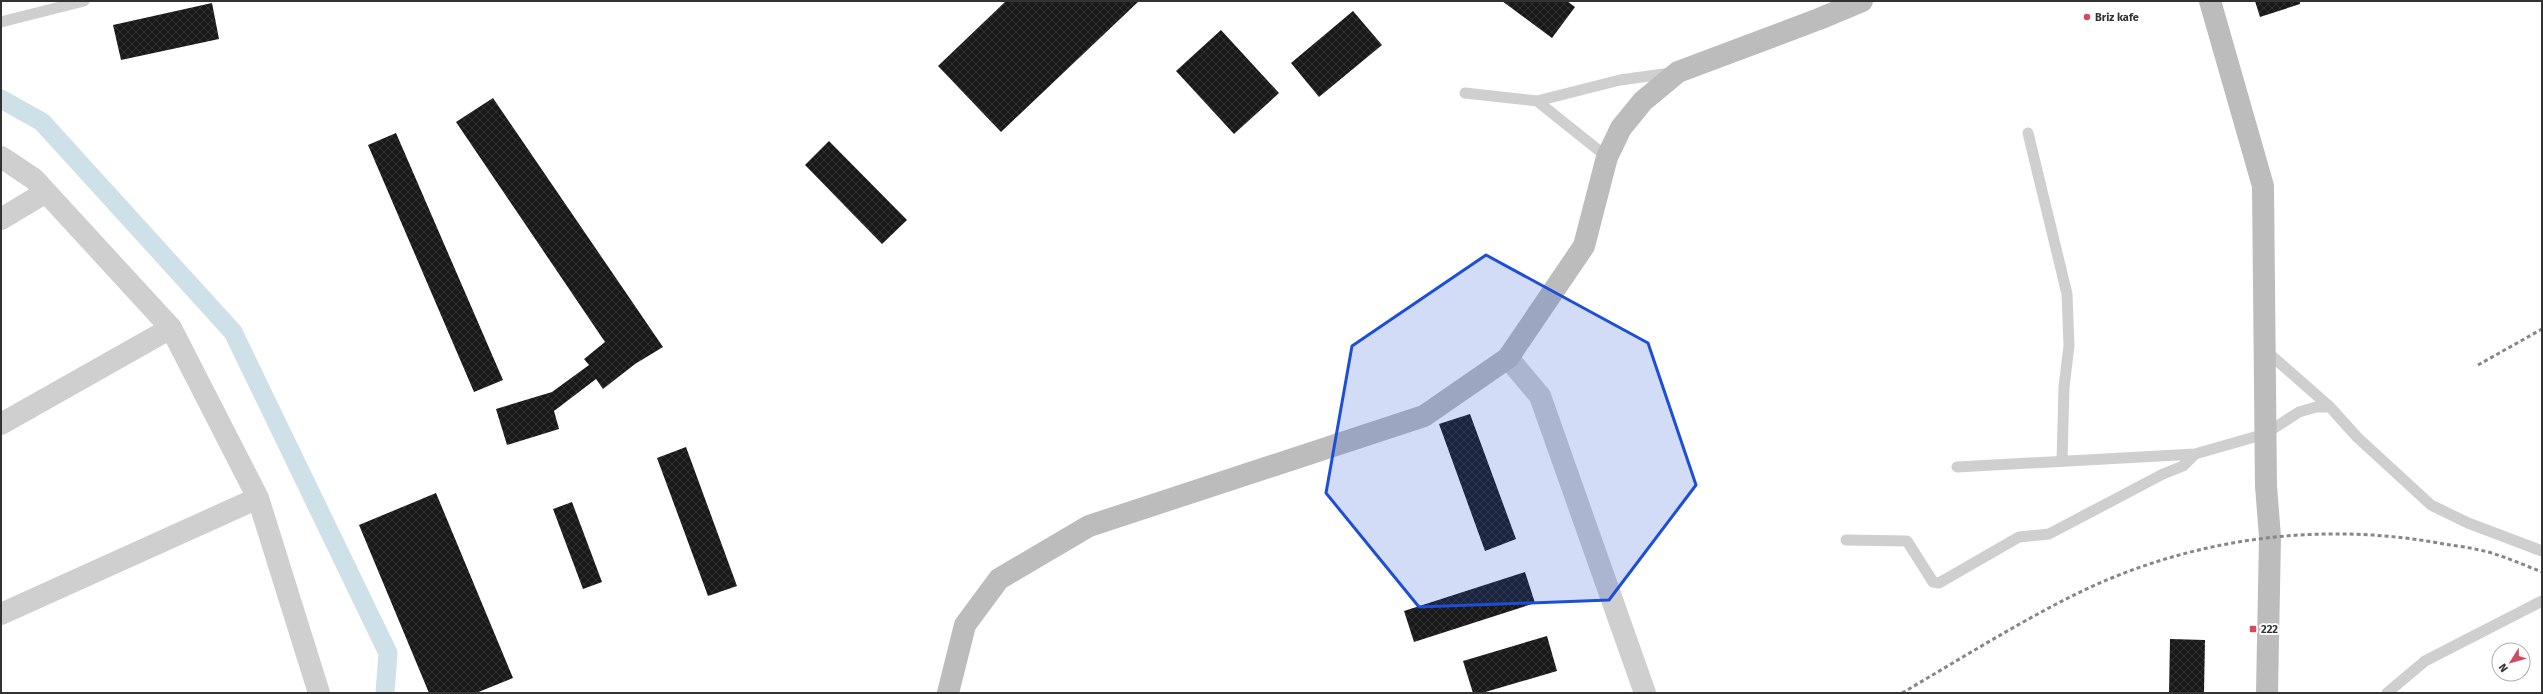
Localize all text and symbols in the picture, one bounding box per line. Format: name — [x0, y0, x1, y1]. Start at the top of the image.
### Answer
place label: Briz kafe — [2095, 11, 2139, 24]
marker: Briz kafe — [2082, 12, 2092, 22]
place label: 222 — [2261, 623, 2278, 636]
marker: 222 — [2248, 624, 2258, 634]
north arrow — [2491, 642, 2531, 682]
text: N — [2496, 661, 2511, 675]

